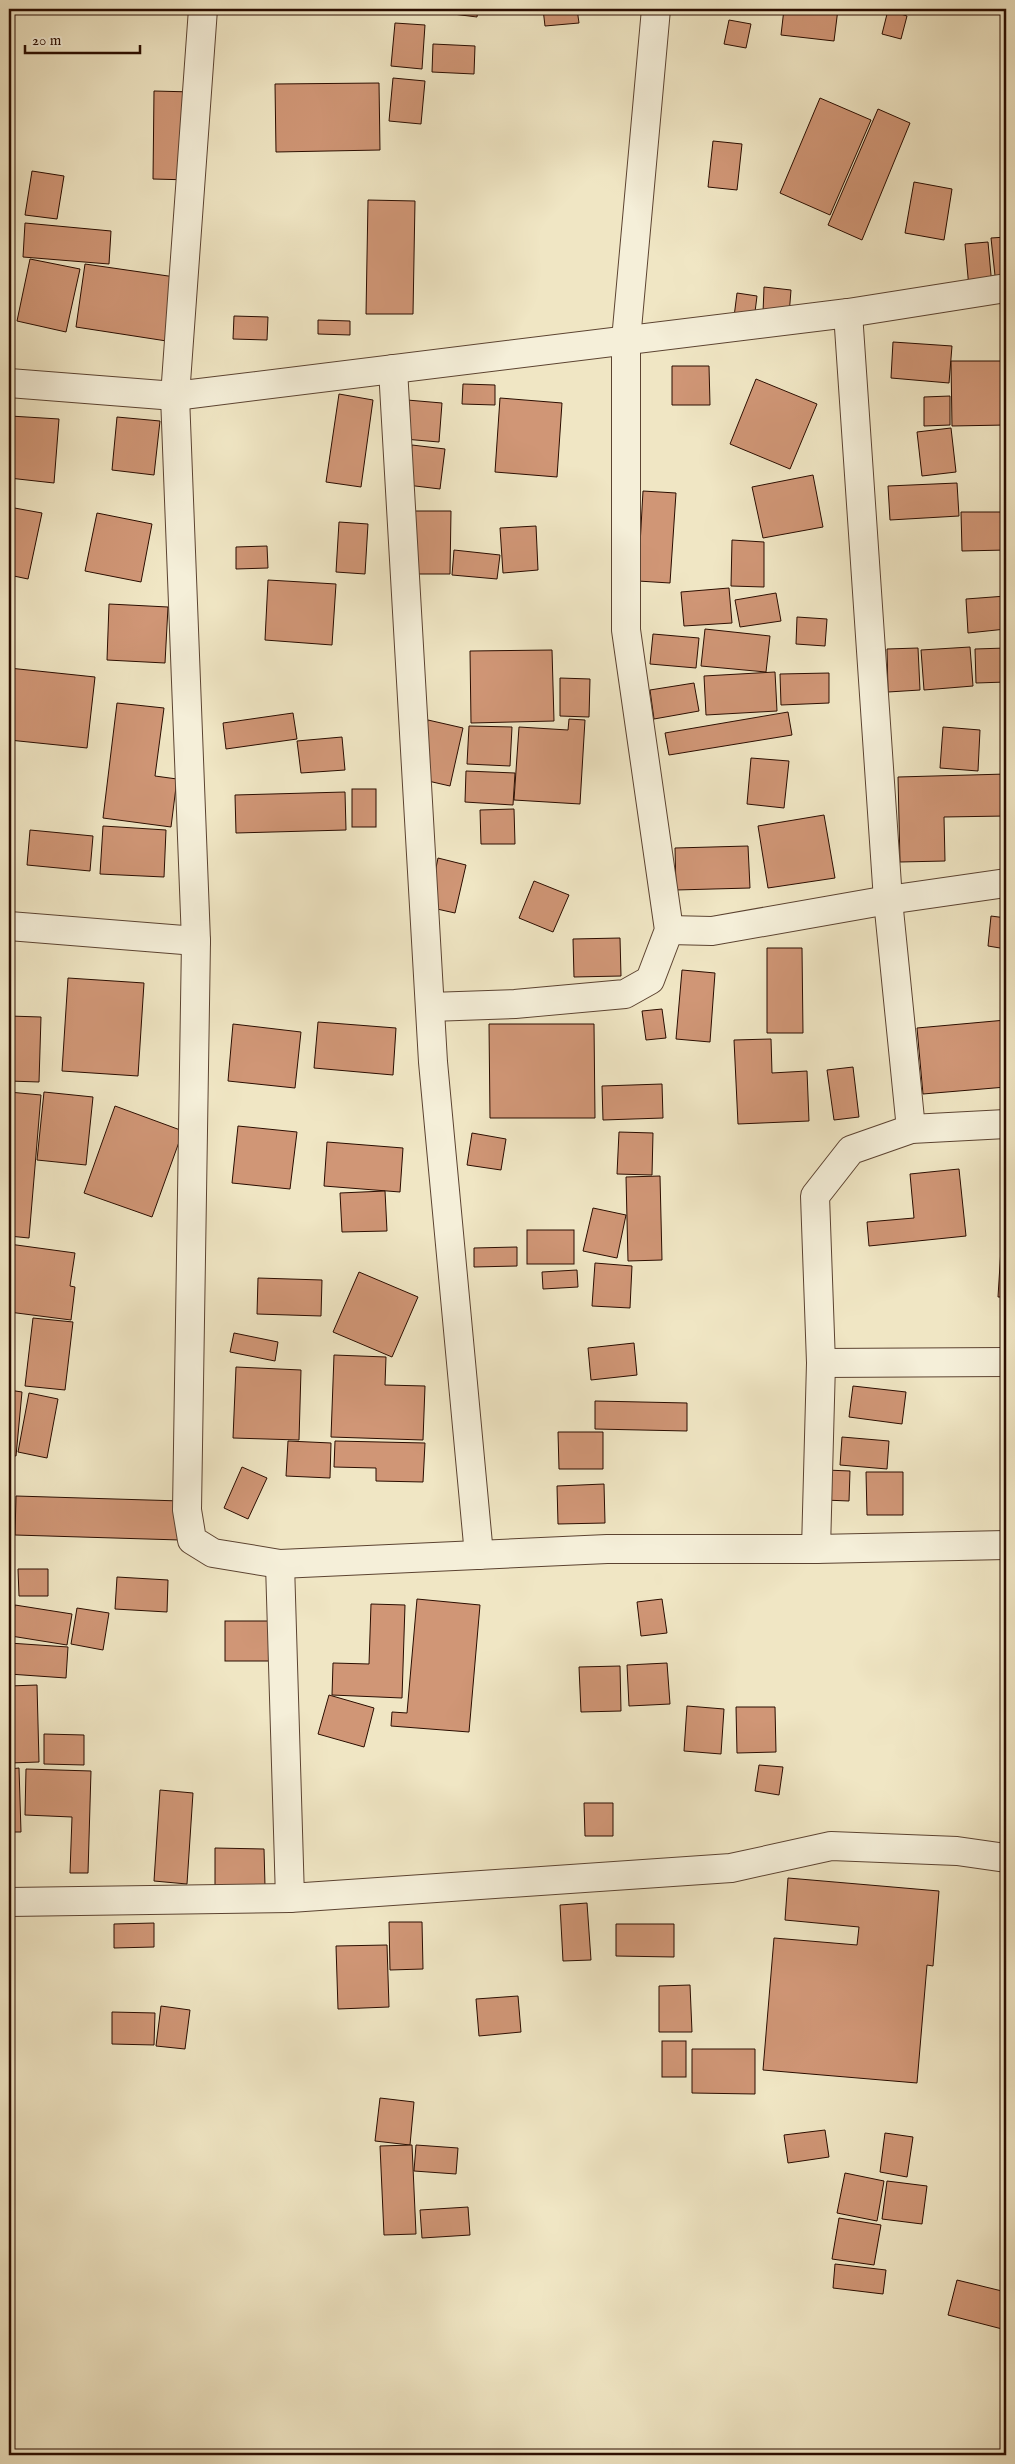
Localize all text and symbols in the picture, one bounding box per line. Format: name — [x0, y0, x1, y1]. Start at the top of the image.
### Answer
scale bar — [25, 22, 140, 54]
text: 20 m — [32, 31, 62, 50]

